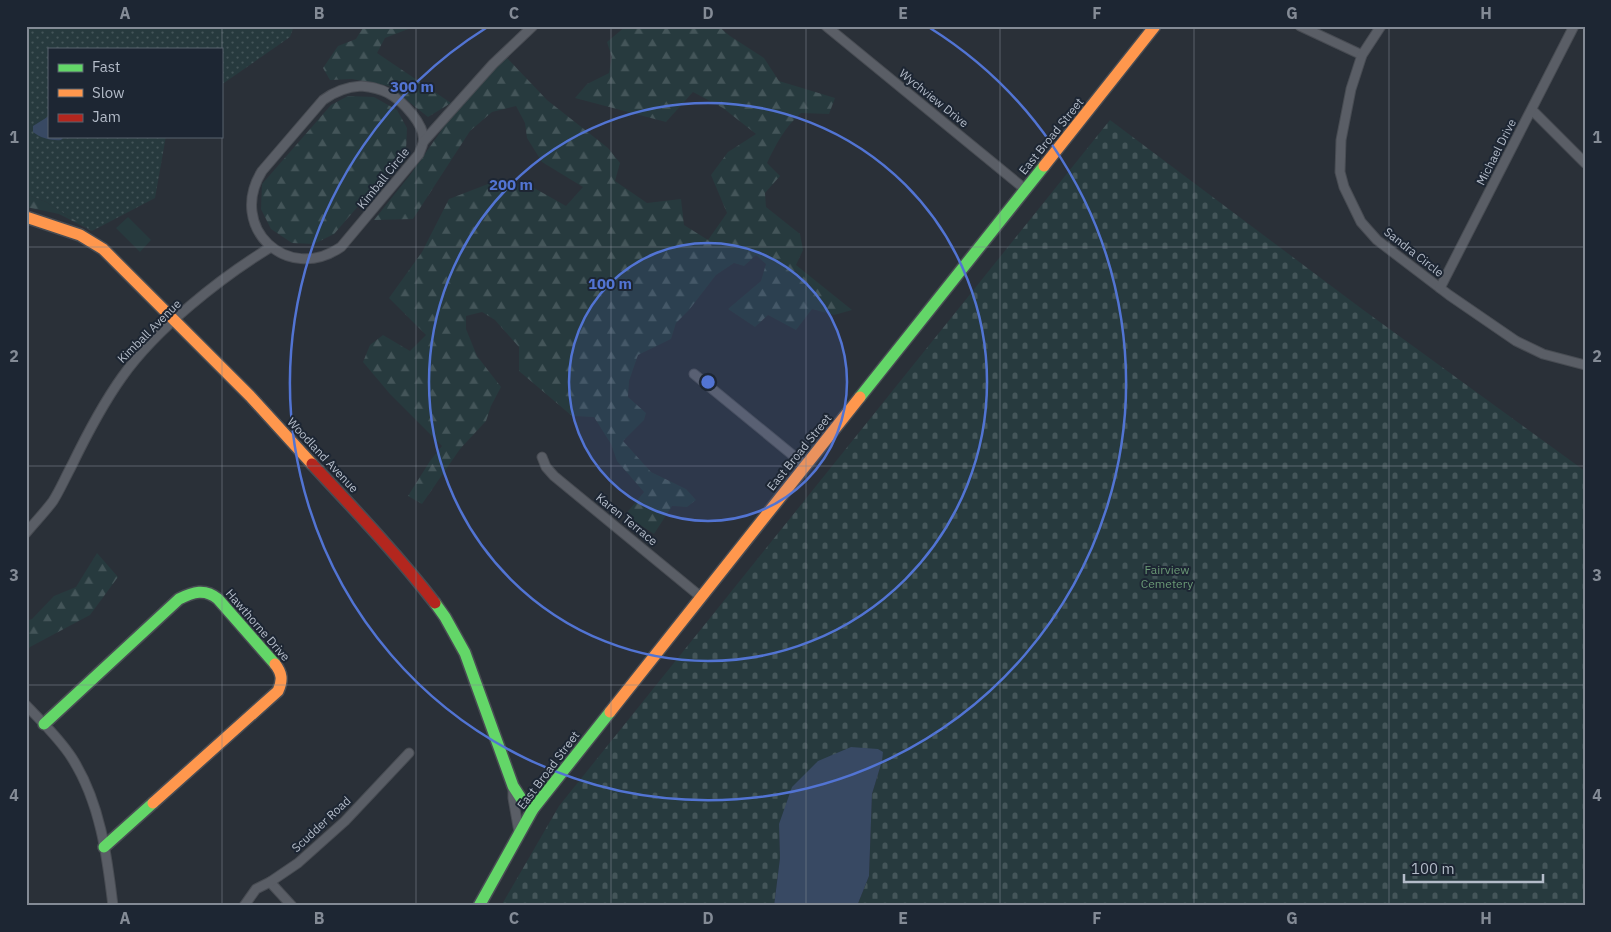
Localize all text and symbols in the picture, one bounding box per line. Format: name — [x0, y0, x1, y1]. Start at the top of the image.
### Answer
text: A — [120, 3, 131, 23]
text: B — [314, 3, 325, 23]
text: C — [509, 3, 519, 23]
text: D — [702, 3, 714, 23]
text: E — [898, 3, 908, 23]
text: F — [1092, 3, 1102, 23]
text: G — [1286, 3, 1298, 23]
text: H — [1480, 3, 1492, 23]
legend — [48, 48, 222, 138]
text: Fast — [92, 57, 120, 76]
street label: Wychview Drive — [896, 66, 972, 131]
text: 300 m — [390, 77, 434, 96]
text: Slow — [92, 83, 125, 102]
street label: East Broad Street — [1016, 95, 1086, 177]
text: Jam — [92, 107, 121, 126]
street label: Michael Drive — [1473, 116, 1519, 188]
text: 1 — [9, 127, 19, 147]
text: 1 — [1592, 127, 1602, 147]
street label: Kimball Circle — [354, 144, 413, 212]
text: 200 m — [489, 175, 533, 194]
street label: Sandra Circle — [1381, 224, 1447, 280]
text: 100 m — [588, 274, 632, 293]
street label: Kimball Avenue — [114, 296, 184, 366]
text: 2 — [9, 346, 19, 366]
text: 2 — [1592, 346, 1602, 366]
centre of rings — [699, 373, 717, 391]
street label: East Broad Street — [764, 411, 834, 493]
street label: Woodland Avenue — [284, 414, 362, 496]
street label: Karen Terrace — [593, 490, 661, 549]
park label: Fairview Cemetery — [1141, 562, 1193, 591]
text: 3 — [9, 565, 19, 585]
text: 3 — [1592, 565, 1602, 585]
street label: Hawthorne Drive — [223, 586, 294, 664]
street label: East Broad Street — [514, 728, 582, 812]
text: 4 — [9, 785, 19, 805]
text: 4 — [1592, 785, 1602, 805]
street label: Scudder Road — [288, 793, 354, 855]
scale bar — [1404, 852, 1542, 884]
text: 100 m — [1411, 859, 1455, 878]
text: A — [120, 908, 131, 928]
text: B — [314, 908, 325, 928]
text: C — [509, 908, 519, 928]
text: D — [702, 908, 714, 928]
text: E — [898, 908, 908, 928]
text: F — [1092, 908, 1102, 928]
text: G — [1286, 908, 1298, 928]
text: H — [1480, 908, 1492, 928]

